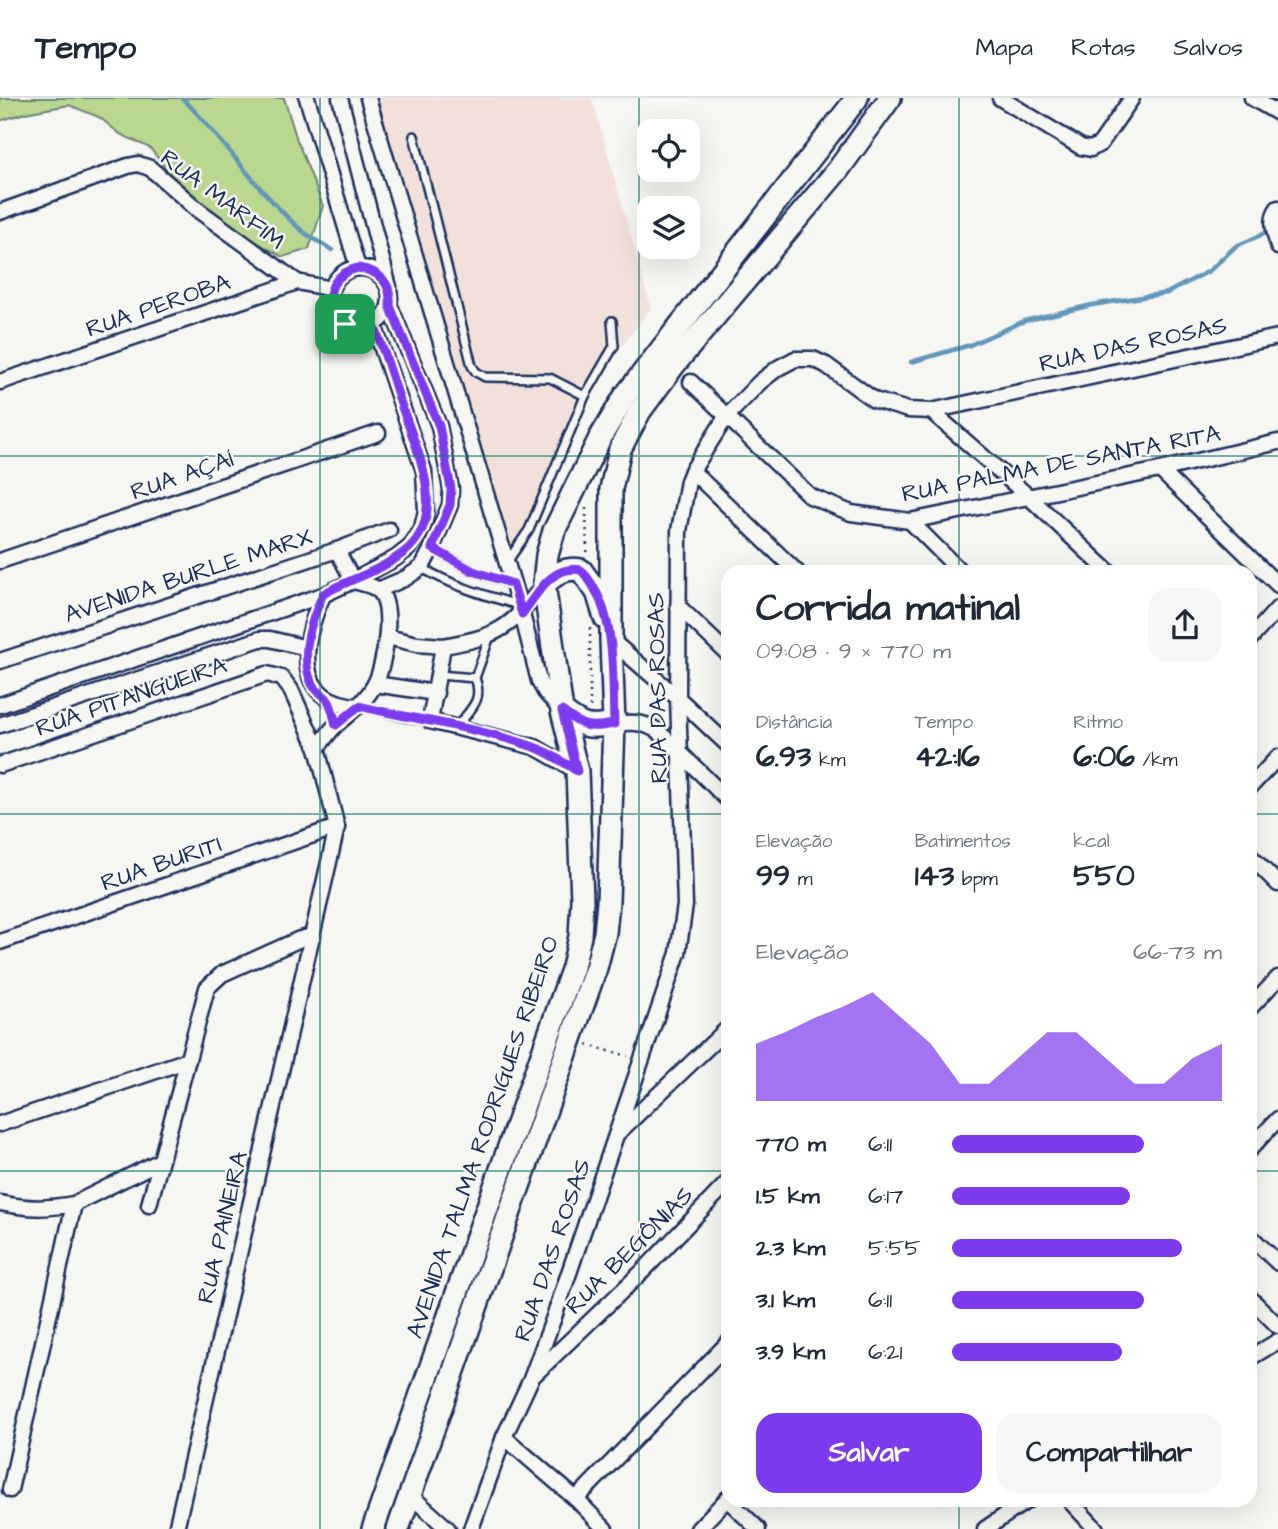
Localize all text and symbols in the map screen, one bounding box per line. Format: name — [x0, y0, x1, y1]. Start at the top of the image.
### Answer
text: Tempo — [35, 25, 136, 71]
text: Mapa — [975, 31, 1033, 65]
text: Rotas — [1071, 31, 1136, 65]
text: Salvos — [1174, 31, 1243, 65]
map controls — [637, 119, 700, 259]
button: locate — [637, 119, 700, 182]
street label: RUA MARFIM — [153, 142, 292, 258]
button: layers — [637, 196, 700, 259]
street label: RUA PEROBA — [82, 265, 235, 347]
pin — [315, 294, 375, 354]
icon: arrive — [326, 305, 364, 343]
street label: RUA DAS ROSAS — [1036, 308, 1230, 381]
street label: RUA PALMA DE SANTA RITA — [899, 416, 1223, 512]
street label: RUA AÇAÍ — [126, 442, 239, 509]
street label: AVENIDA BURLE MARX — [60, 520, 317, 632]
text: Corrida matinal — [756, 583, 1020, 635]
button: share — [1148, 588, 1222, 662]
street label: RUA DAS ROSAS — [639, 592, 677, 784]
text: 09:08 · 9 × 770 m — [756, 635, 951, 667]
street label: RUA PITANGUEIRA — [31, 648, 232, 746]
text: Distância — [756, 709, 832, 736]
text: Tempo — [915, 709, 973, 736]
text: Ritmo — [1073, 709, 1123, 736]
text: 6.93 — [756, 736, 811, 778]
text: 42:16 — [915, 736, 980, 778]
text: 6:06 — [1073, 736, 1135, 778]
text: km — [811, 747, 845, 774]
text: /km — [1135, 747, 1178, 774]
street label: RUA BURITI — [96, 827, 226, 900]
text: Elevação — [756, 828, 832, 855]
text: Batimentos — [915, 828, 1011, 855]
text: kcal — [1073, 828, 1110, 855]
text: 99 — [756, 855, 790, 897]
text: 143 — [915, 855, 954, 897]
text: 550 — [1073, 855, 1135, 897]
text: m — [790, 866, 813, 893]
text: bpm — [954, 866, 998, 893]
street label: AVENIDA TALMA RODRIGUES RIBEIRO — [398, 932, 568, 1343]
text: Elevação — [756, 936, 849, 968]
text: 66–73 m — [1133, 936, 1222, 968]
text: 770 m — [756, 1128, 826, 1160]
text: 6:11 — [868, 1128, 892, 1160]
street label: RUA PAINEIRA — [189, 1148, 257, 1307]
street label: RUA DAS ROSAS — [506, 1155, 600, 1346]
street label: RUA BEGÔNIAS — [558, 1179, 701, 1322]
text: 1.5 km — [756, 1180, 820, 1212]
text: 6:17 — [868, 1180, 903, 1212]
text: 2.3 km — [756, 1232, 825, 1264]
text: 5:55 — [868, 1232, 921, 1264]
text: 3.1 km — [756, 1284, 815, 1316]
text: 6:11 — [868, 1284, 892, 1316]
text: 3.9 km — [756, 1336, 825, 1368]
text: 6:21 — [868, 1336, 902, 1368]
button: Salvar — [756, 1413, 982, 1493]
button: Compartilhar — [996, 1413, 1222, 1493]

